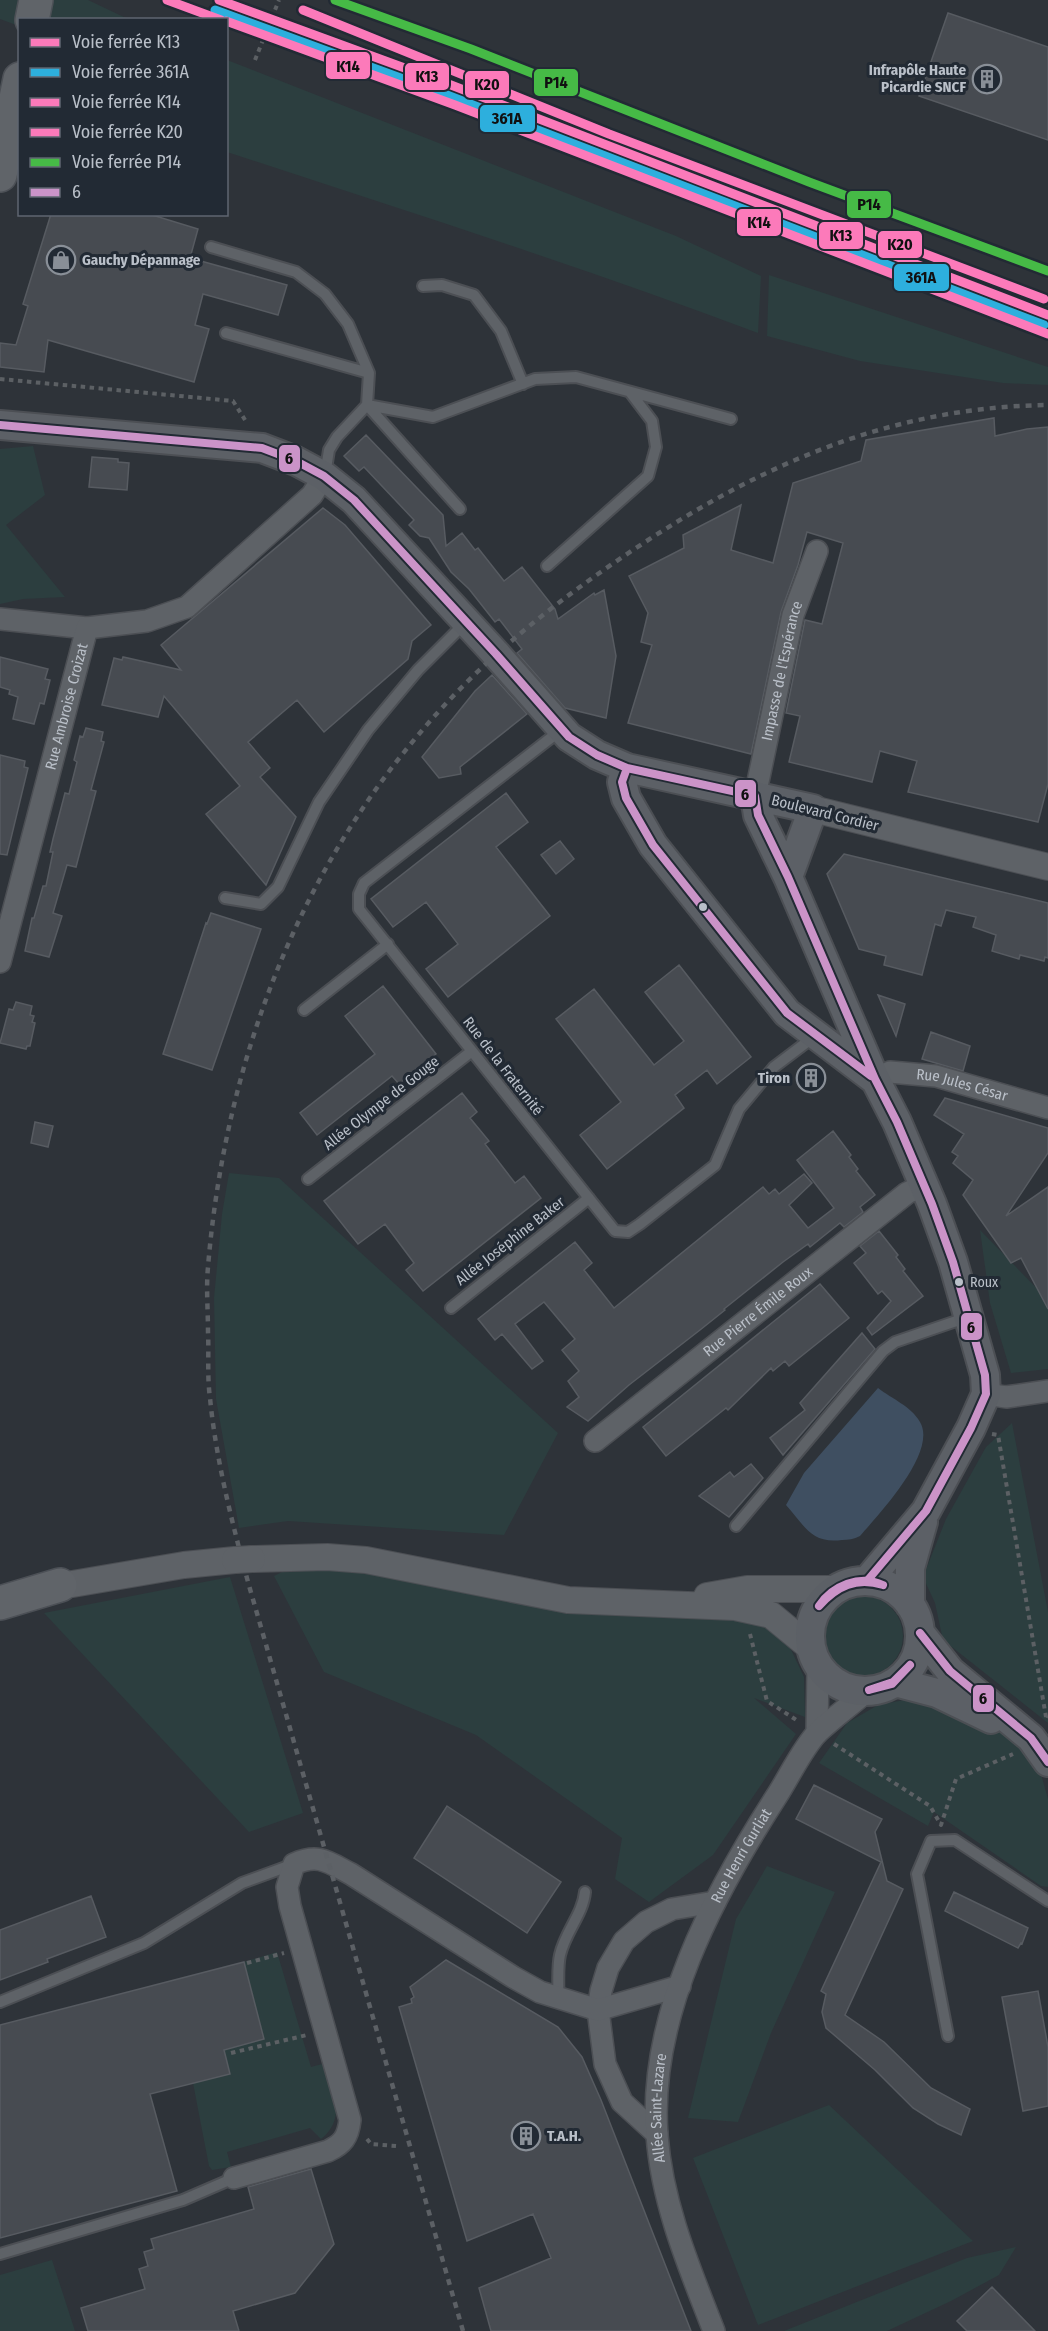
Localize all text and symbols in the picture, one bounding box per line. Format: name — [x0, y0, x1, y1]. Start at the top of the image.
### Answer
legend — [18, 18, 228, 216]
text: Voie ferrée K13 — [72, 31, 180, 53]
line badge: K14 — [325, 51, 371, 80]
text: K14 — [336, 57, 360, 76]
text: Voie ferrée 361A — [72, 61, 189, 83]
place label: Infrapôle Haute Picardie SNCF — [869, 61, 966, 96]
line badge: K13 — [404, 62, 450, 91]
building icon: Infrapôle Haute Picardie SNCF — [971, 63, 1003, 95]
text: K13 — [416, 67, 439, 86]
line badge: P14 — [533, 68, 579, 97]
line badge: K20 — [464, 70, 510, 99]
text: P14 — [544, 73, 568, 92]
text: K20 — [474, 75, 500, 94]
text: Voie ferrée K14 — [72, 91, 181, 113]
line badge: 361A — [479, 104, 536, 133]
text: 361A — [491, 109, 523, 128]
text: Voie ferrée K20 — [72, 121, 183, 143]
text: Voie ferrée P14 — [72, 151, 181, 173]
text: 6 — [72, 181, 81, 203]
line badge: P14 — [846, 190, 892, 219]
text: P14 — [857, 195, 881, 214]
line badge: K14 — [736, 208, 782, 237]
text: K14 — [747, 213, 771, 232]
line badge: K13 — [818, 221, 864, 250]
text: K13 — [830, 226, 853, 245]
line badge: K20 — [877, 230, 923, 259]
text: K20 — [887, 235, 913, 254]
shop icon: Gauchy Dépannage — [45, 244, 77, 276]
place label: Gauchy Dépannage — [82, 251, 201, 269]
line badge: 361A — [893, 263, 950, 292]
text: 361A — [905, 268, 937, 287]
line badge: 6 — [278, 444, 301, 473]
text: 6 — [285, 449, 293, 468]
street label: Impasse de l'Espérance — [758, 598, 806, 742]
street label: Rue Ambroise Croizat — [41, 641, 92, 772]
line badge: 6 — [734, 779, 757, 808]
text: 6 — [741, 785, 749, 804]
street label: Boulevard Cordier — [770, 791, 881, 835]
unlabelled marker — [697, 901, 709, 913]
street label: Rue de la Fraternité — [459, 1013, 547, 1119]
street label: Allée Olympe de Gouge — [320, 1052, 442, 1154]
building icon: Tiron — [795, 1062, 827, 1094]
street label: Rue Jules César — [916, 1065, 1011, 1105]
place label: Tiron — [758, 1069, 790, 1087]
street label: Allée Joséphine Baker — [452, 1192, 569, 1289]
street label: Rue Pierre Émile Roux — [700, 1262, 816, 1360]
place label: Roux — [970, 1274, 999, 1291]
marker: Roux — [953, 1276, 965, 1288]
line badge: 6 — [960, 1312, 983, 1341]
text: 6 — [967, 1318, 975, 1337]
line badge: 6 — [972, 1684, 995, 1713]
text: 6 — [979, 1689, 987, 1708]
street label: Rue Henri Gurliat — [707, 1805, 775, 1906]
street label: Allée Saint-Lazare — [647, 2052, 670, 2164]
building icon: T.A.H. — [510, 2120, 542, 2152]
place label: T.A.H. — [547, 2127, 582, 2145]

